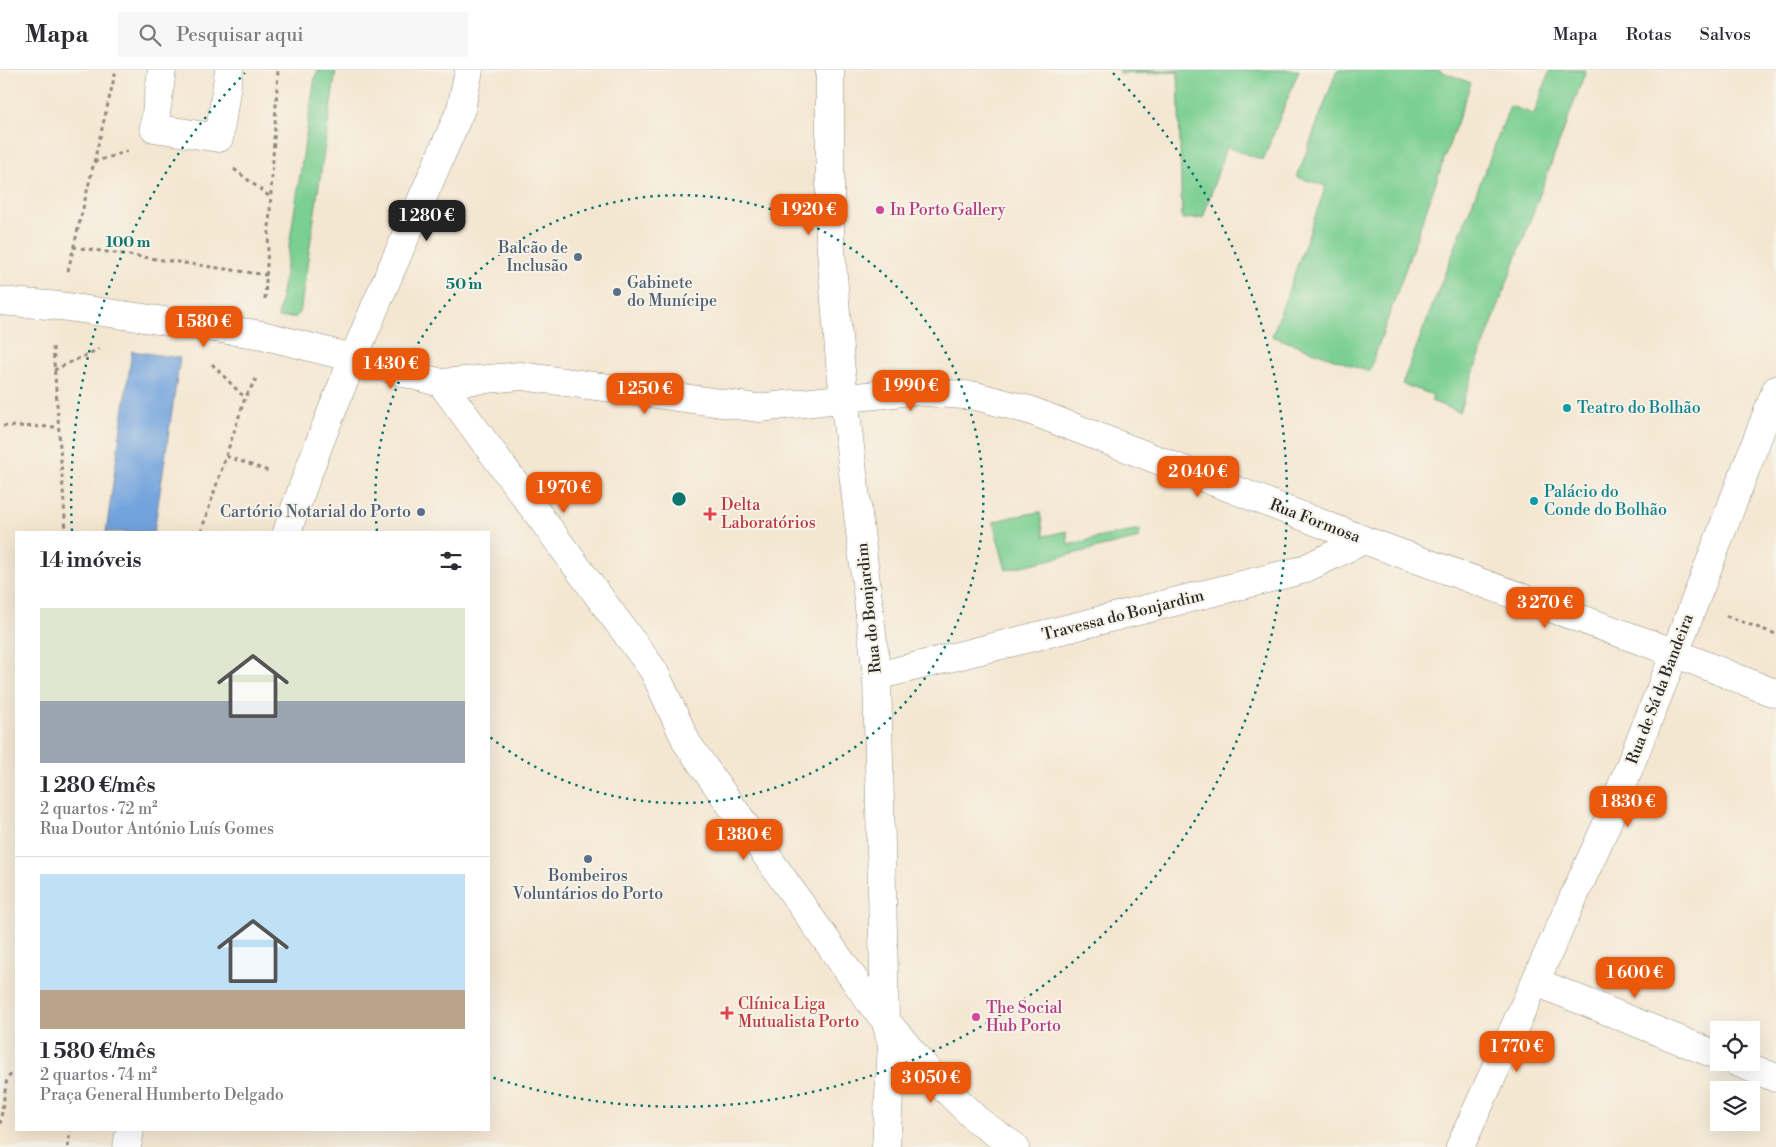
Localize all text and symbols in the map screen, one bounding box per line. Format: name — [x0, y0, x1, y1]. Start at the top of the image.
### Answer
search box — [118, 12, 468, 57]
text: Mapa — [25, 20, 88, 50]
icon: search — [136, 21, 164, 49]
text: Pesquisar aqui — [176, 23, 304, 47]
text: Mapa — [1553, 23, 1598, 46]
text: Rotas — [1626, 23, 1672, 46]
text: Salvos — [1700, 23, 1751, 46]
pin: 1 920 € — [763, 194, 855, 236]
pin: 1 280 € — [381, 200, 473, 242]
text: 1 920 € — [782, 200, 836, 220]
place label: In Porto Gallery — [890, 200, 1006, 220]
marker: In Porto Gallery — [874, 204, 886, 216]
text: 1 280 € — [399, 206, 455, 226]
text: 100 m — [106, 233, 151, 252]
place label: Balcão de Inclusão — [497, 238, 568, 276]
marker: Balcão de Inclusão — [572, 251, 584, 263]
place label: Gabinete do Munícipe — [627, 273, 717, 311]
text: 50 m — [446, 275, 482, 294]
marker: Gabinete do Munícipe — [611, 286, 623, 298]
pin: 1 580 € — [158, 306, 250, 348]
text: 1 580 € — [177, 312, 231, 332]
pin: 1 430 € — [345, 348, 437, 390]
text: 1 430 € — [363, 354, 419, 374]
pin: 1 990 € — [865, 370, 957, 412]
pin: 1 250 € — [599, 372, 691, 415]
text: 1 990 € — [883, 376, 939, 396]
text: 1 250 € — [618, 379, 672, 399]
place label: Teatro do Bolhão — [1577, 398, 1701, 418]
marker: Teatro do Bolhão — [1561, 402, 1573, 414]
pin: 2 040 € — [1152, 456, 1244, 498]
text: 2 040 € — [1168, 462, 1228, 482]
pin: 1 970 € — [518, 472, 610, 514]
text: 1 970 € — [537, 478, 591, 498]
place label: Palácio do Conde do Bolhão — [1544, 482, 1667, 520]
centre of rings — [670, 490, 688, 508]
place label: Delta Laboratórios — [721, 495, 816, 533]
street label: Rua Formosa — [1267, 495, 1364, 548]
marker: Palácio do Conde do Bolhão — [1528, 495, 1540, 507]
place label: Cartório Notarial do Porto — [220, 502, 411, 522]
marker: Cartório Notarial do Porto — [415, 506, 427, 518]
marker: Delta Laboratórios — [703, 507, 717, 521]
street label: Rua do Bonjardim — [852, 542, 886, 674]
icon: filters — [437, 547, 465, 575]
text: 14 imóveis — [40, 548, 141, 574]
street label: Travessa do Bonjardim — [1040, 585, 1206, 645]
pin: 3 270 € — [1499, 586, 1591, 629]
text: 3 270 € — [1517, 593, 1573, 613]
street label: Rua de Sá da Bandeira — [1622, 610, 1698, 767]
icon: home — [208, 641, 298, 731]
text: 1 280 €/mês — [40, 773, 156, 799]
pin: 1 830 € — [1582, 786, 1674, 828]
text: 1 830 € — [1601, 792, 1655, 812]
text: 2 quartos · 72 m² — [40, 799, 158, 819]
pin: 1 380 € — [698, 818, 790, 861]
text: Rua Doutor António Luís Gomes — [40, 819, 274, 839]
text: 1 380 € — [717, 825, 771, 845]
marker: Bombeiros Voluntários do Porto — [582, 853, 594, 865]
place label: Bombeiros Voluntários do Porto — [512, 866, 663, 904]
icon: home — [208, 906, 298, 996]
pin: 1 600 € — [1589, 956, 1681, 999]
text: 1 600 € — [1607, 963, 1663, 983]
place label: Clínica Liga Mutualista Porto — [738, 994, 859, 1032]
place label: The Social Hub Porto — [986, 998, 1063, 1036]
marker: Clínica Liga Mutualista Porto — [720, 1006, 734, 1020]
marker: The Social Hub Porto — [970, 1011, 982, 1023]
map controls — [1710, 1021, 1760, 1131]
button: locate — [1710, 1021, 1760, 1071]
pin: 1 770 € — [1471, 1030, 1563, 1073]
text: 1 770 € — [1490, 1037, 1544, 1057]
text: 1 580 €/mês — [40, 1039, 156, 1065]
pin: 3 050 € — [885, 1062, 977, 1104]
text: 2 quartos · 74 m² — [40, 1065, 157, 1085]
text: 3 050 € — [902, 1068, 960, 1088]
button: layers — [1710, 1081, 1760, 1131]
text: Praça General Humberto Delgado — [40, 1085, 284, 1105]

